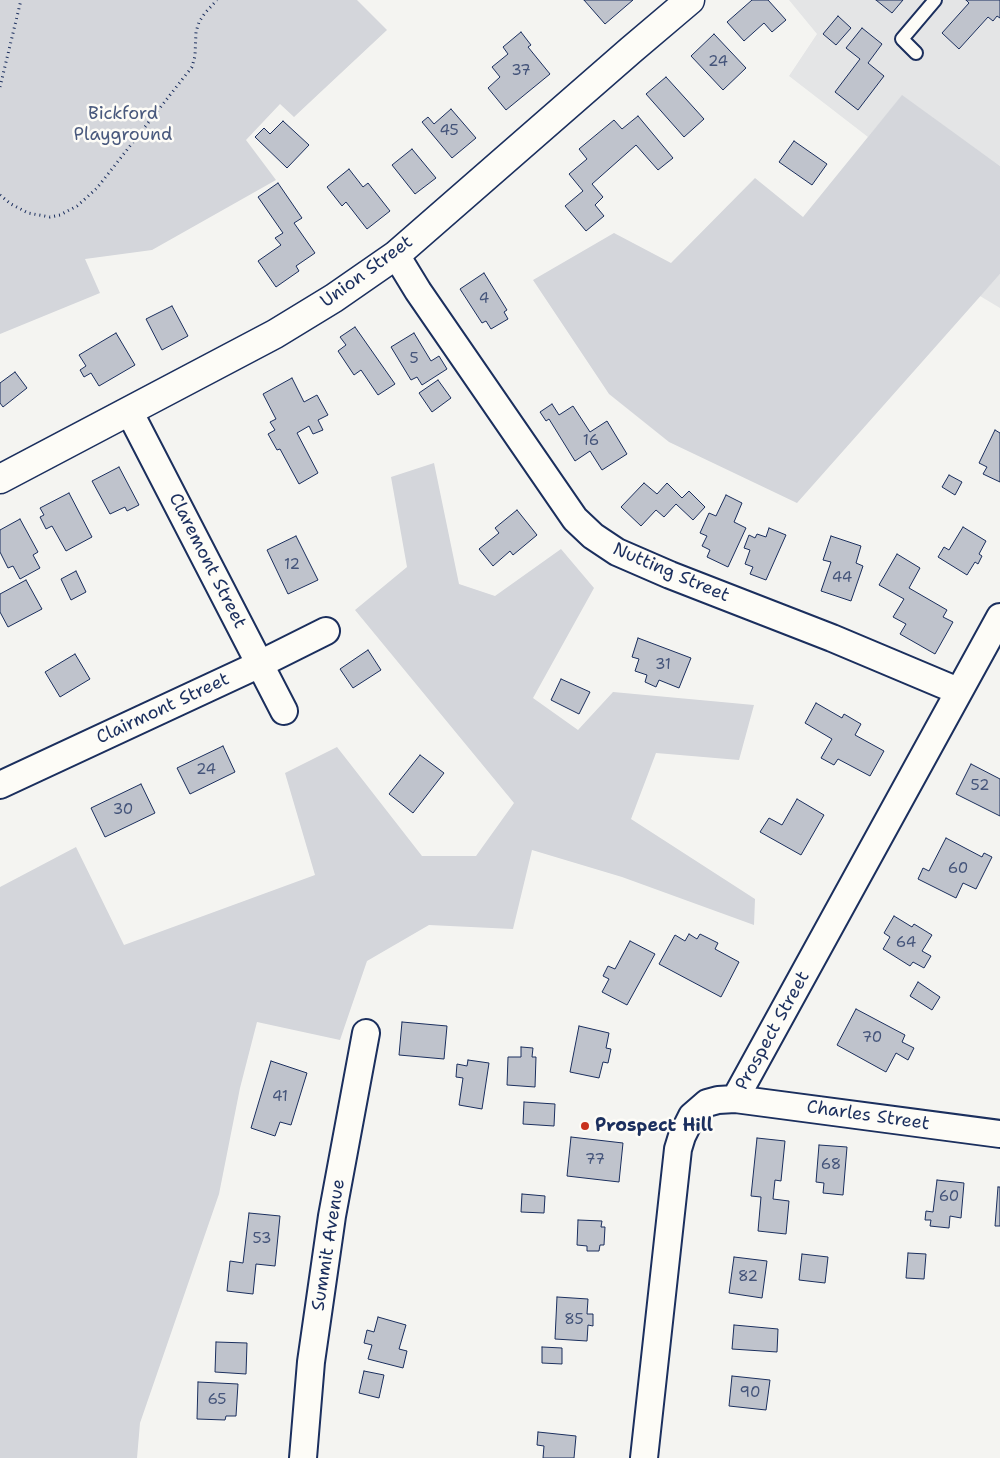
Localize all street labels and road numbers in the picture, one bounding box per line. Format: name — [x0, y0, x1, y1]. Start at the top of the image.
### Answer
street label: Union Street — [317, 231, 417, 313]
street label: Claremont Street — [164, 490, 250, 632]
street label: Nutting Street — [609, 539, 733, 607]
street label: Clairmont Street — [93, 669, 233, 749]
street label: Prospect Street — [731, 968, 815, 1094]
street label: Charles Street — [805, 1097, 931, 1135]
street label: Summit Avenue — [308, 1178, 350, 1312]

